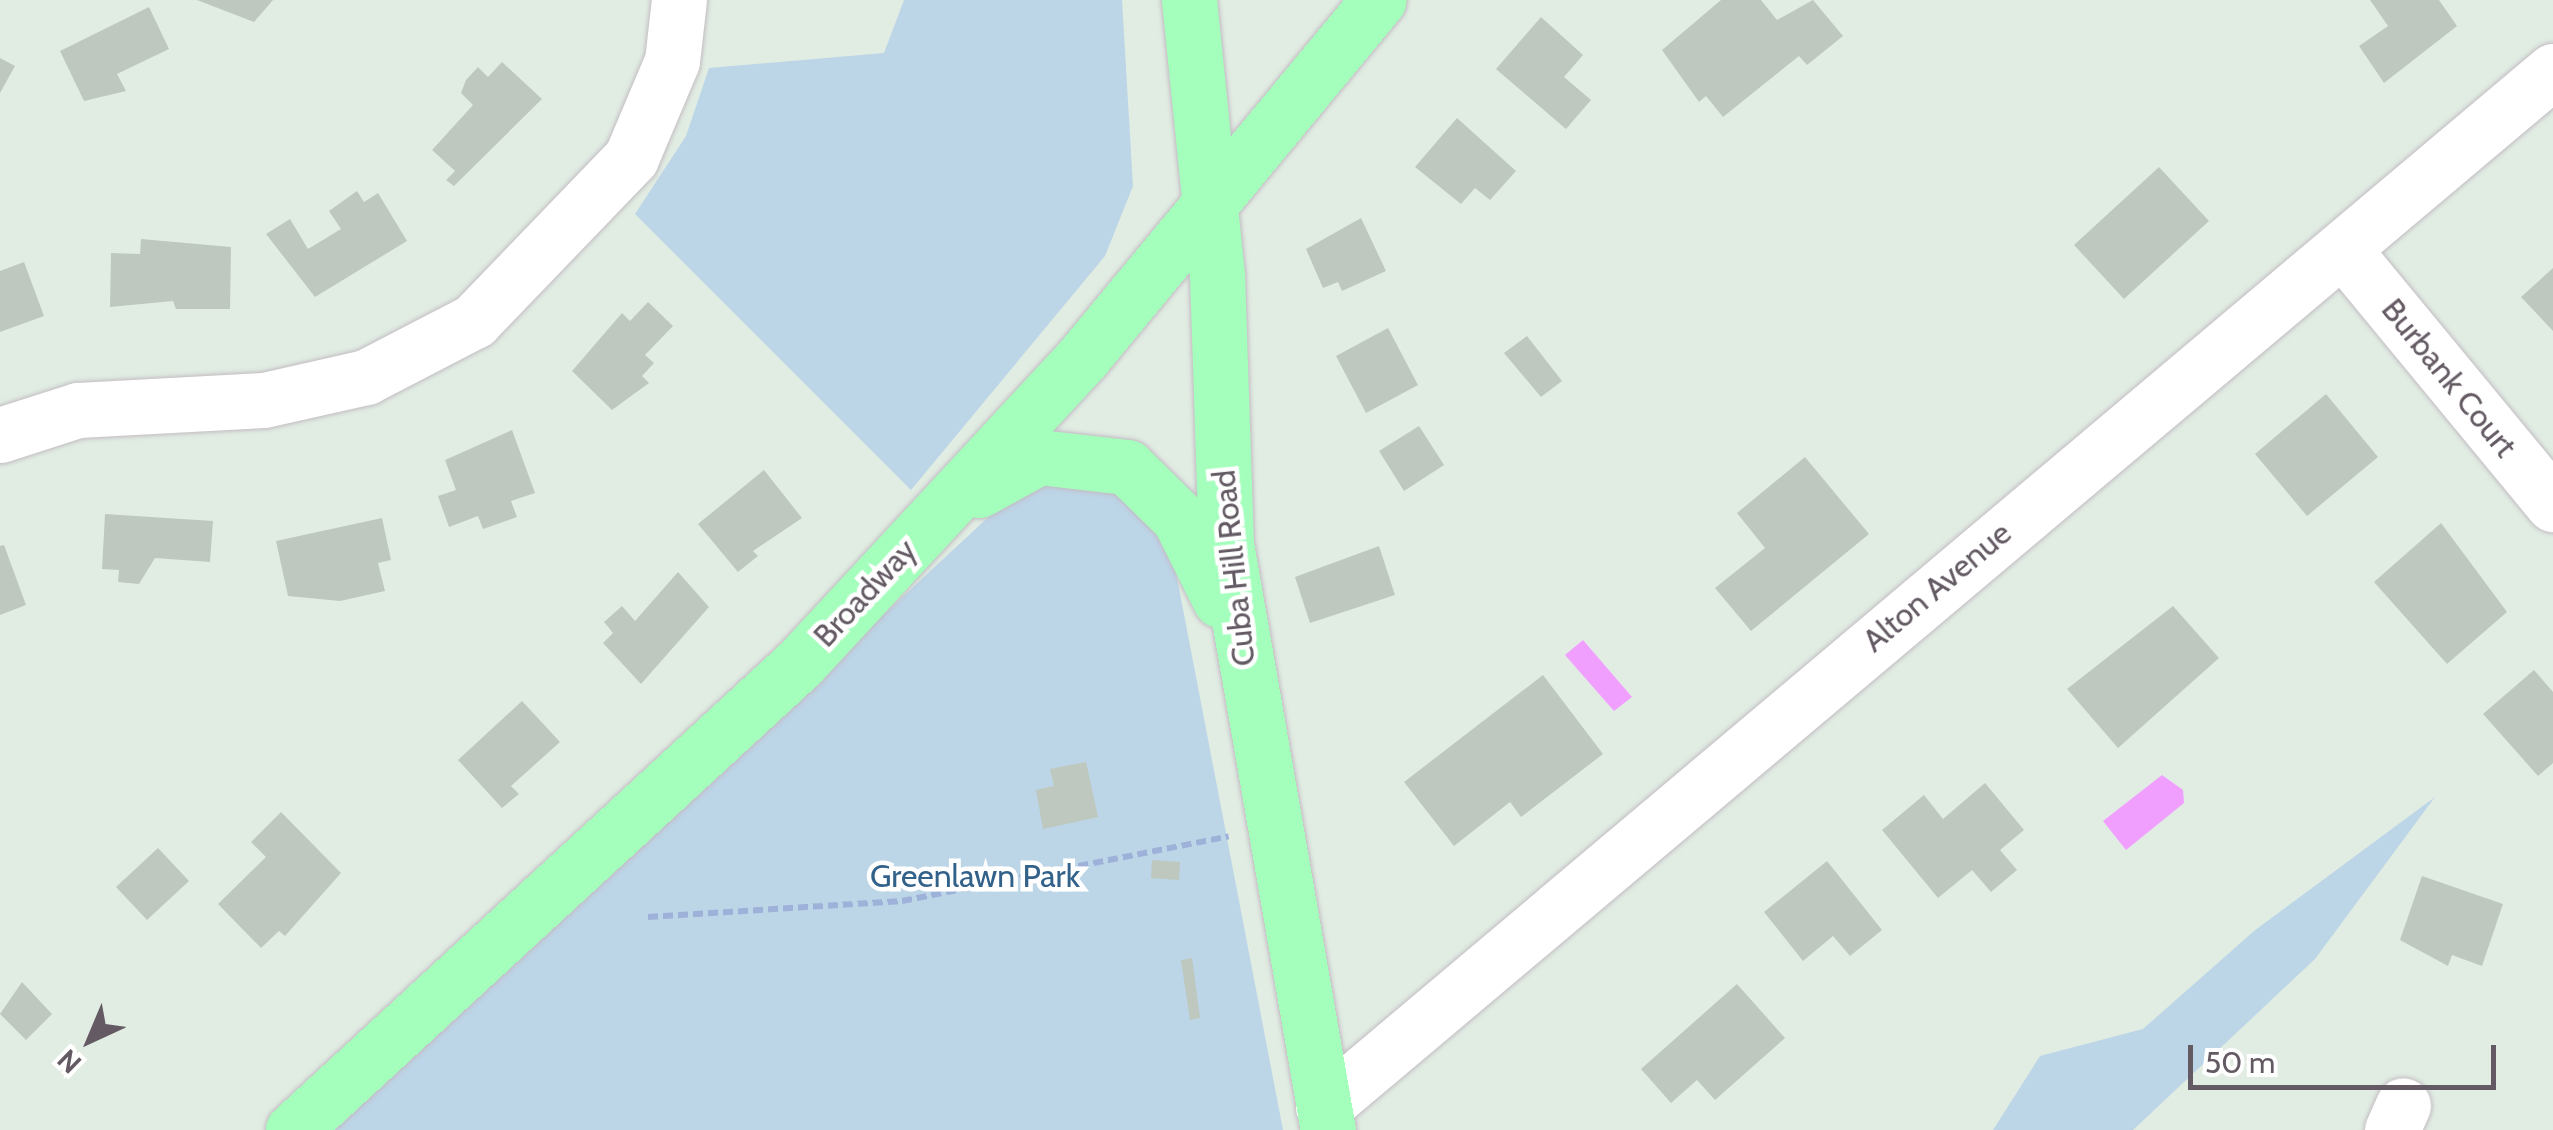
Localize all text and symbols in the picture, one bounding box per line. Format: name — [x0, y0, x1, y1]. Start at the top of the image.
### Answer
street label: Burbank Court — [2373, 291, 2525, 465]
street label: Cuba Hill Road — [1205, 468, 1263, 668]
street label: Alton Avenue — [1855, 514, 2019, 660]
street label: Broadway — [806, 531, 924, 655]
park label: Greenlawn Park — [870, 857, 1080, 895]
north arrow — [40, 990, 140, 1090]
scale bar — [2193, 1025, 2500, 1087]
text: N — [50, 1042, 88, 1081]
text: 50 m — [2205, 1044, 2275, 1081]

